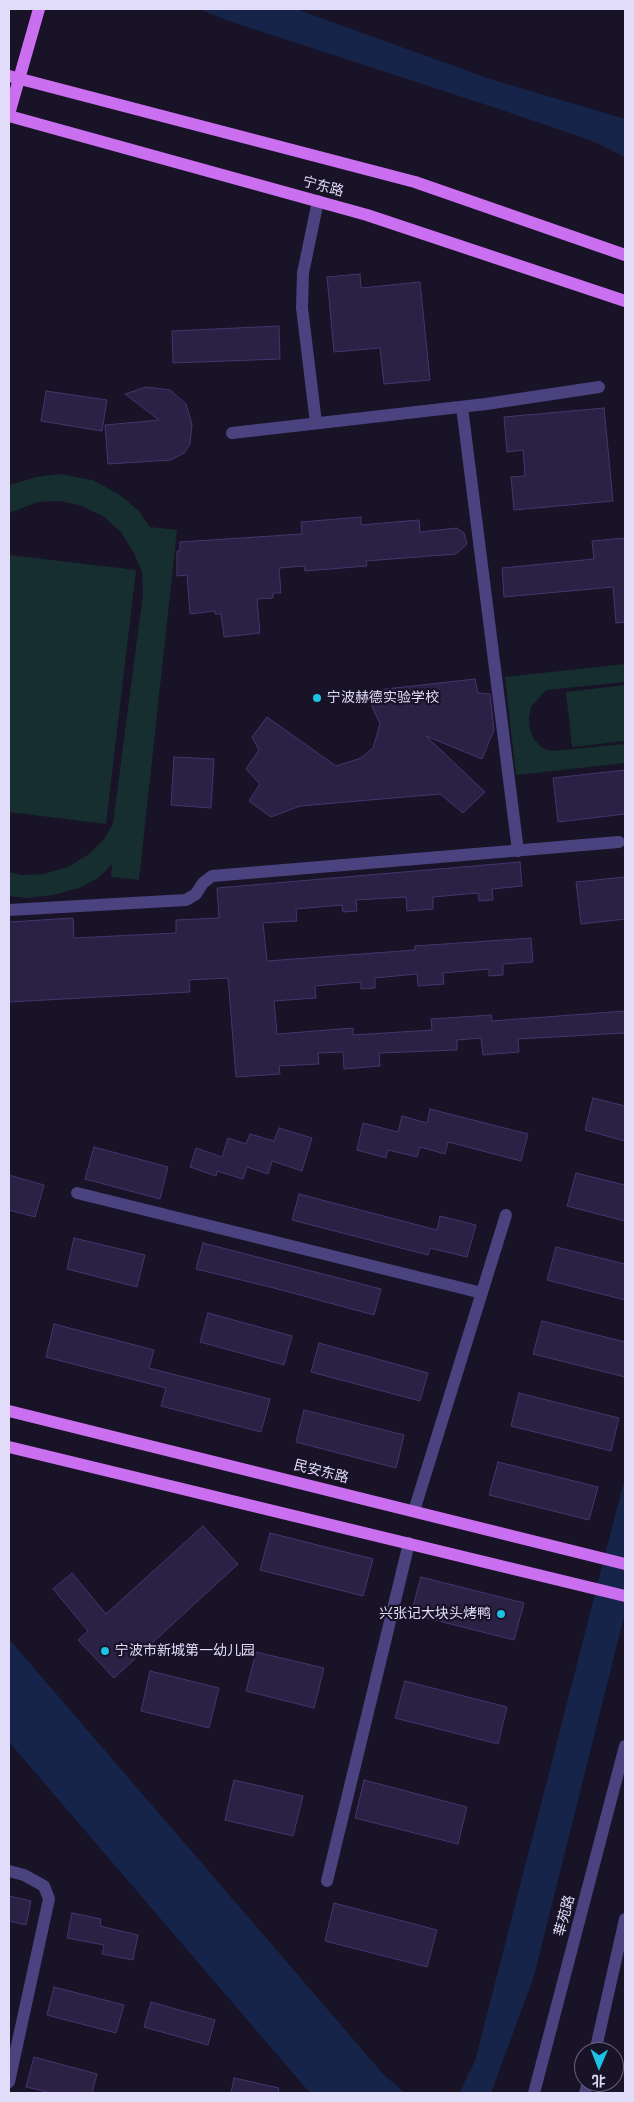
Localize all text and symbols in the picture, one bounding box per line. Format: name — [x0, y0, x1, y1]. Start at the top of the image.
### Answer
street label: 宁东路 — [301, 173, 345, 201]
place label: 宁波赫德实验学校 — [327, 690, 439, 706]
marker: 宁波赫德实验学校 — [311, 692, 323, 704]
street label: 民安东路 — [292, 1457, 350, 1487]
place label: 兴张记大块头烤鸭 — [379, 1606, 491, 1622]
marker: 兴张记大块头烤鸭 — [495, 1608, 507, 1620]
place label: 宁波市新城第一幼儿园 — [115, 1643, 255, 1659]
marker: 宁波市新城第一幼儿园 — [99, 1645, 111, 1657]
street label: 莘苑路 — [551, 1894, 579, 1938]
north arrow — [574, 2042, 624, 2092]
text: 北 — [592, 2072, 606, 2091]

